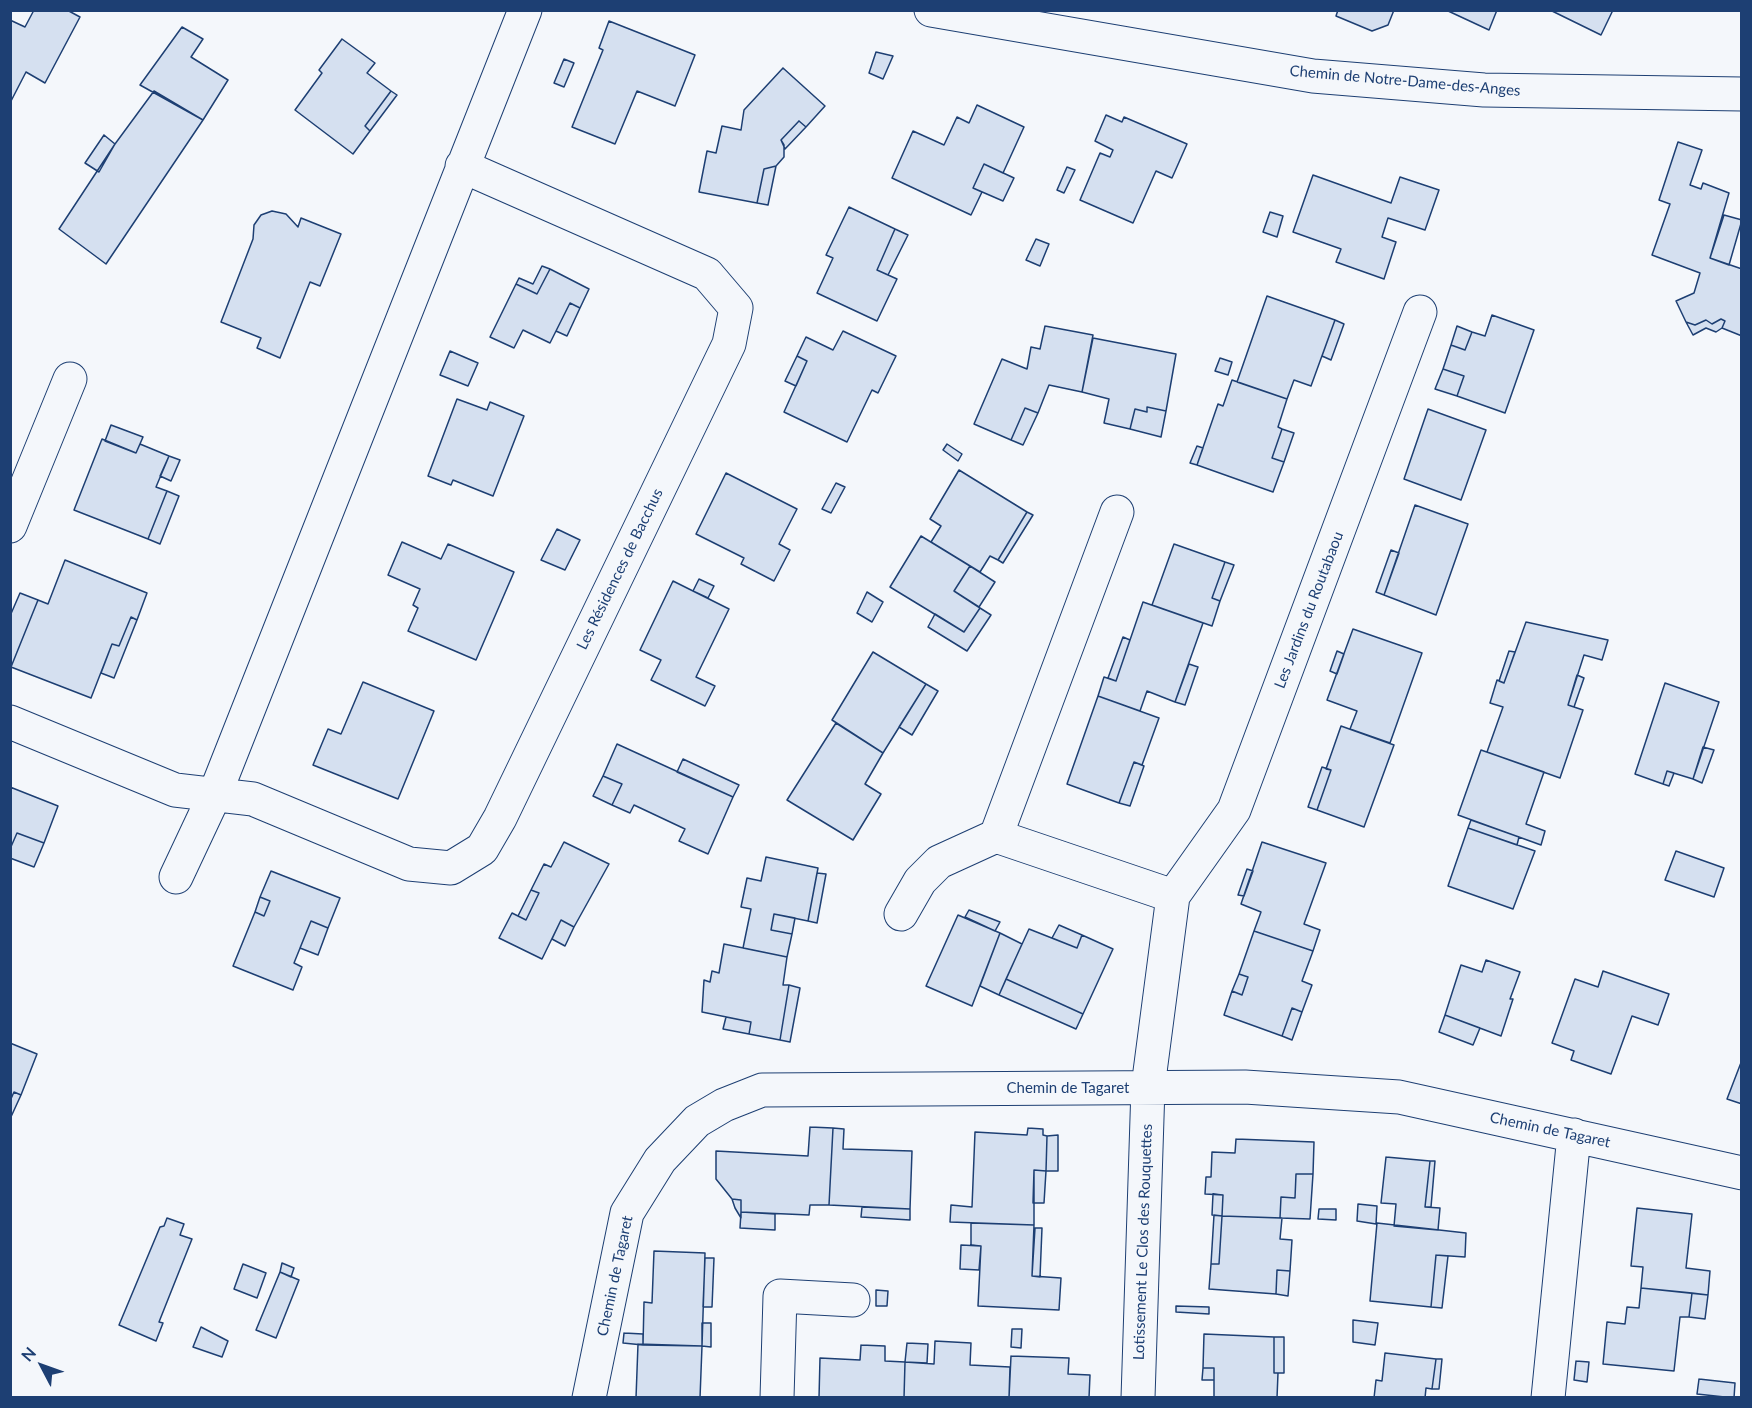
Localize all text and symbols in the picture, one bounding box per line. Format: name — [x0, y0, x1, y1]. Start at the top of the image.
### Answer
street label: Chemin de Notre-Dame-des-Anges — [1289, 62, 1521, 100]
street label: Les Résidences de Bacchus — [573, 486, 667, 652]
street label: Les Jardins du Routabaou — [1271, 529, 1347, 691]
street label: Chemin de Tagaret — [1007, 1079, 1129, 1097]
street label: Chemin de Tagaret — [1488, 1108, 1612, 1152]
street label: Lotissement Le Clos des Rouquettes — [1130, 1124, 1156, 1360]
street label: Chemin de Tagaret — [593, 1214, 637, 1338]
north arrow — [12, 1336, 72, 1396]
text: N — [17, 1343, 39, 1365]

